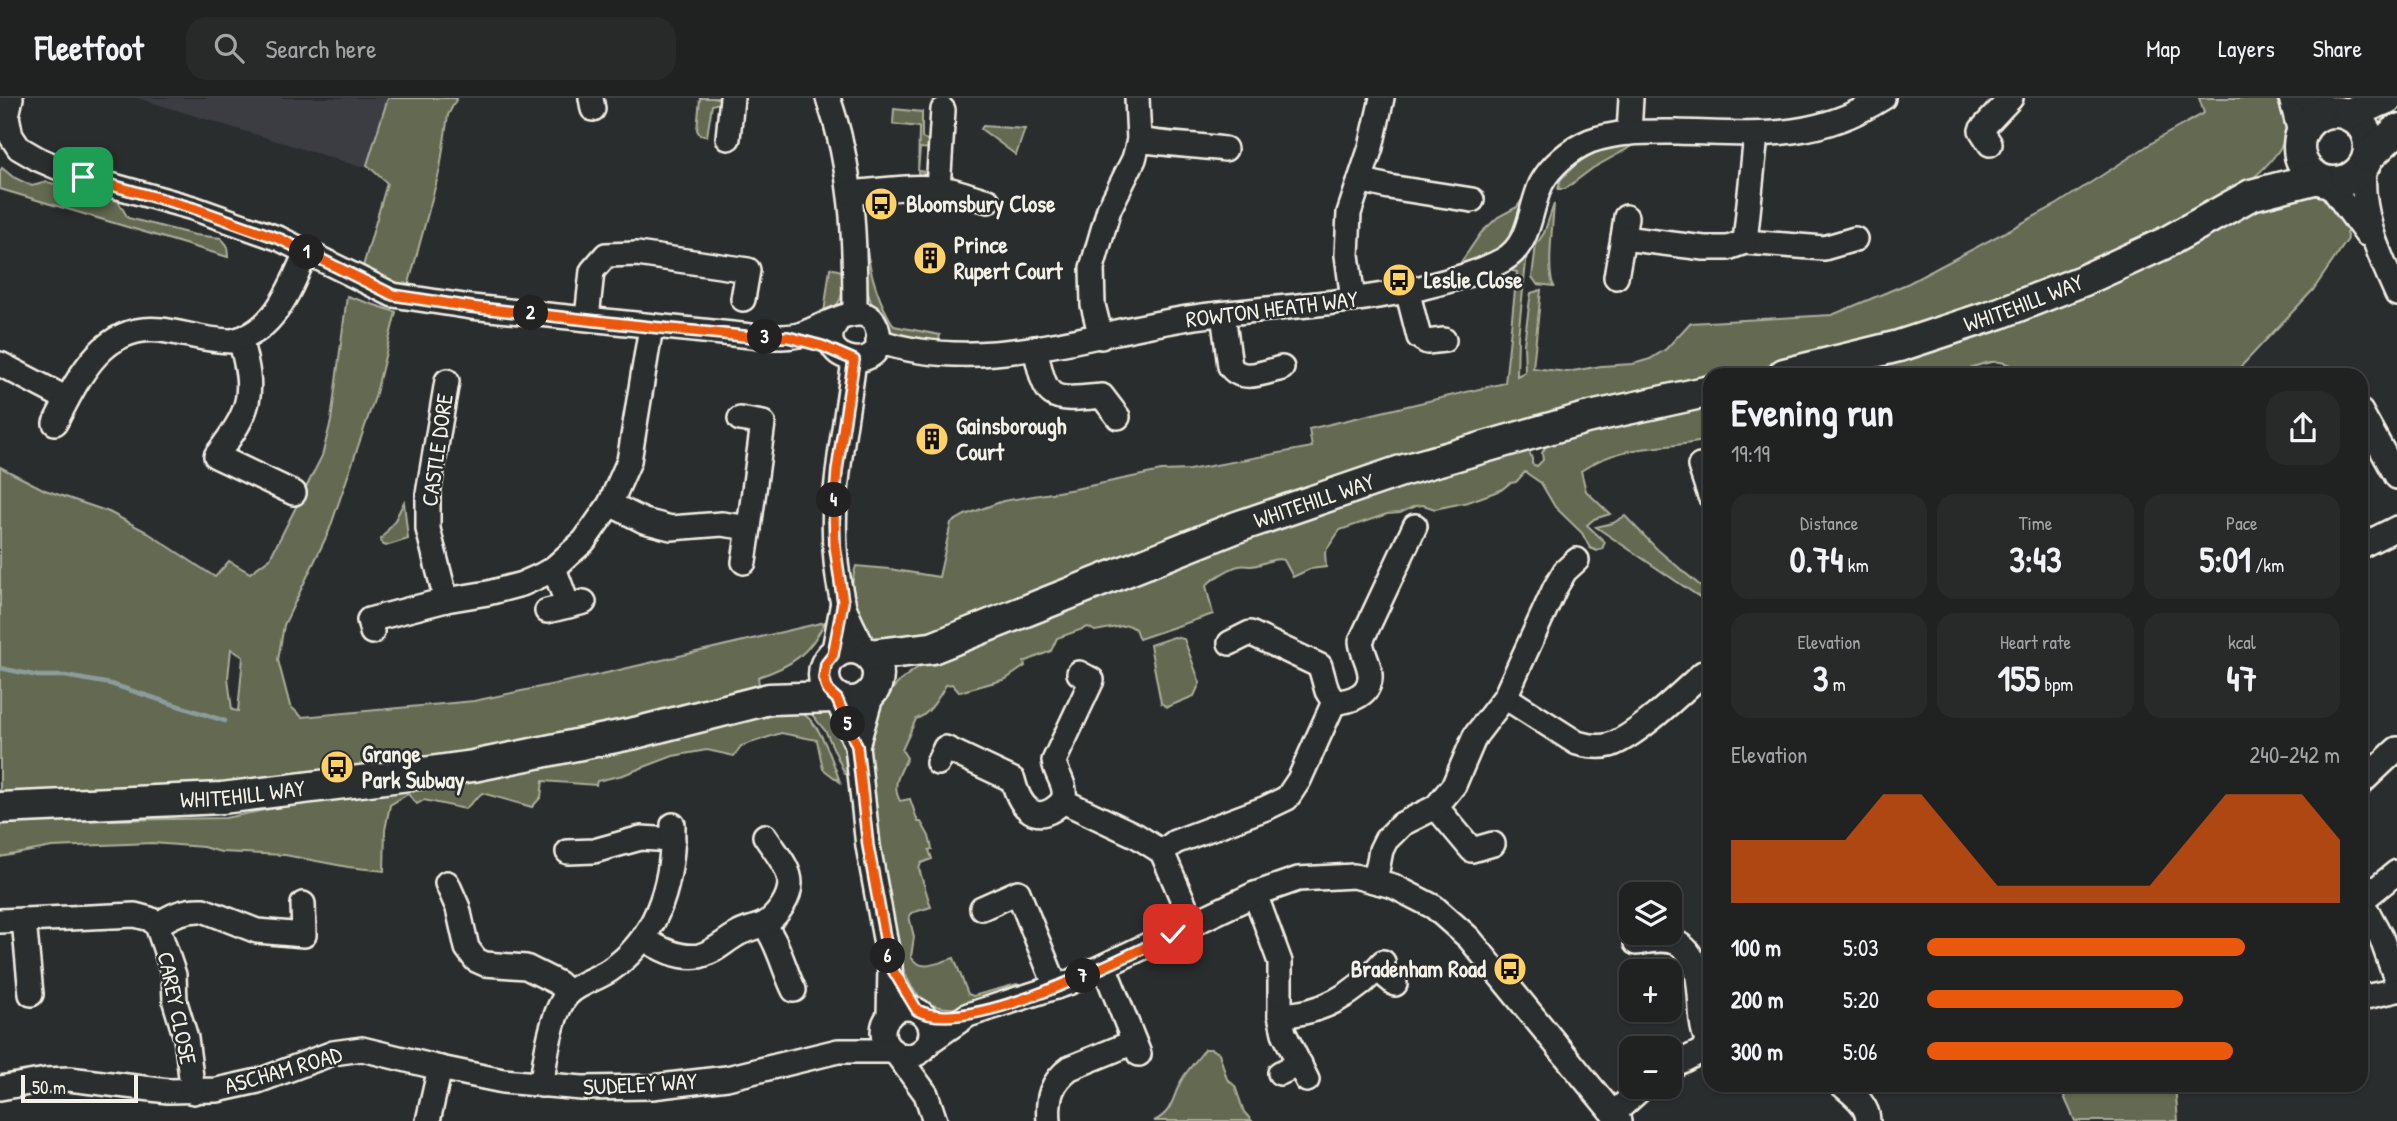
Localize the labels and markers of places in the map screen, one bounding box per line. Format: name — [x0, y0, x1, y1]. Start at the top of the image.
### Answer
pin — [53, 147, 113, 207]
bus stop icon: Bloomsbury Close — [862, 185, 900, 223]
place label: Bloomsbury Close — [906, 188, 1056, 220]
place label: Prince Rupert Court — [954, 229, 1064, 287]
pin: 1 — [290, 234, 324, 270]
building icon: Prince Rupert Court — [911, 239, 949, 277]
bus stop icon: Leslie Close — [1380, 261, 1418, 299]
place label: Leslie Close — [1424, 264, 1523, 295]
pin: 2 — [514, 296, 548, 330]
pin: 3 — [748, 320, 782, 354]
place label: Gainsborough Court — [956, 410, 1067, 467]
building icon: Gainsborough Court — [913, 420, 951, 458]
pin: 4 — [816, 482, 852, 518]
pin: 5 — [830, 706, 866, 742]
place label: Grange Park Subway — [362, 738, 465, 796]
bus stop icon: Grange Park Subway — [318, 748, 356, 786]
pin — [1143, 904, 1203, 964]
pin: 6 — [870, 938, 906, 974]
bus stop icon: Bradenham Road — [1491, 950, 1529, 988]
place label: Bradenham Road — [1351, 953, 1486, 984]
pin: 7 — [1066, 958, 1100, 994]

